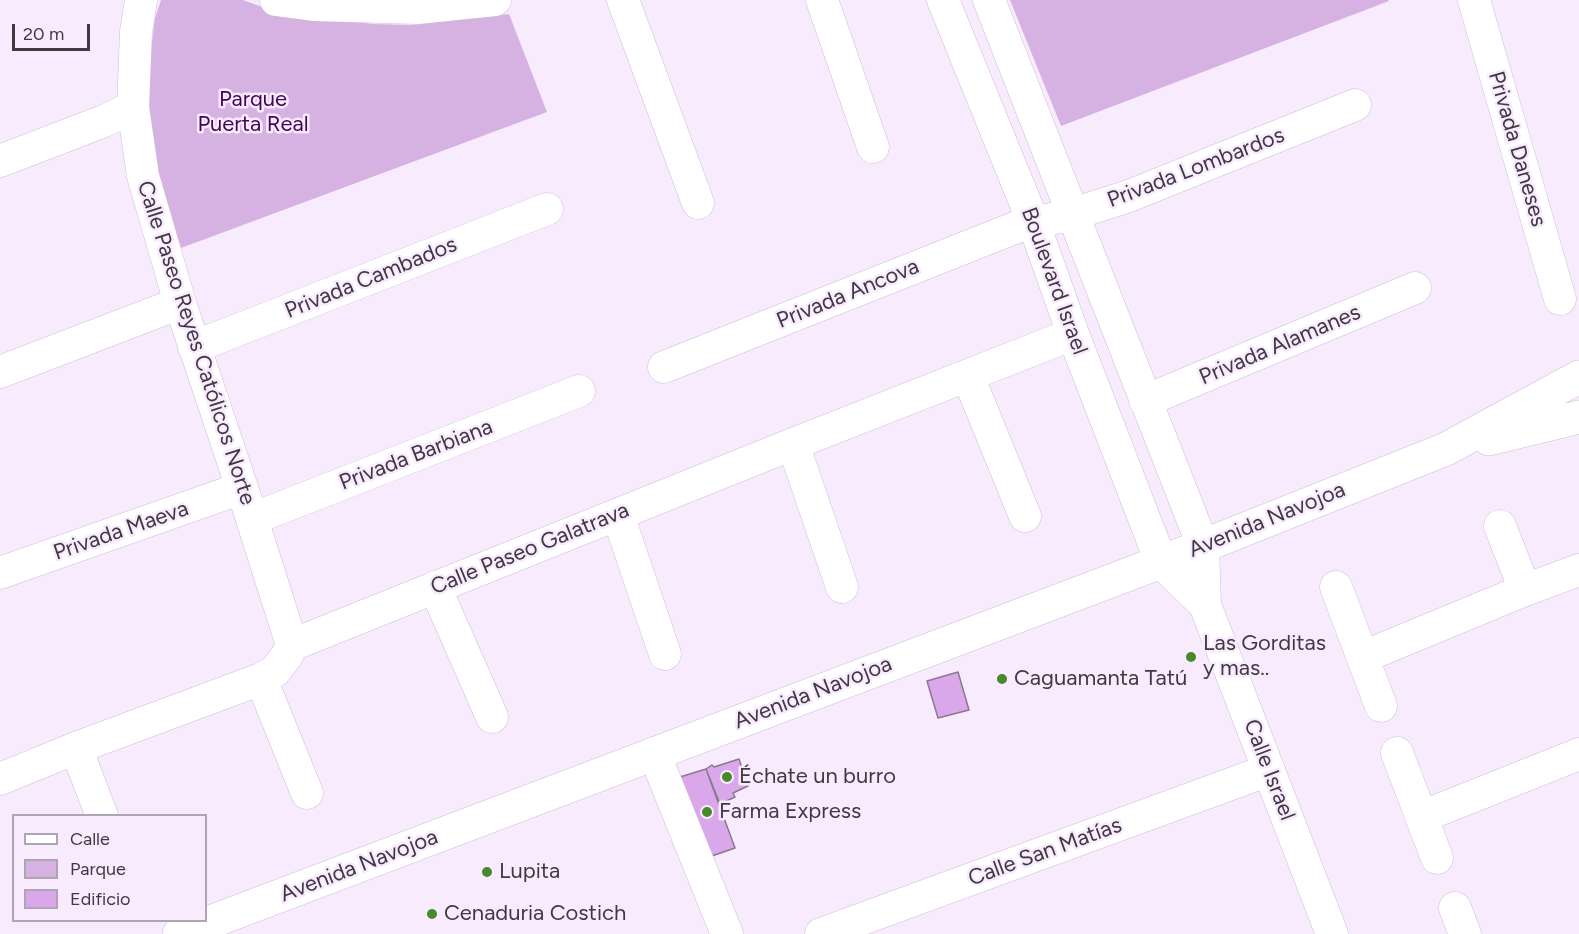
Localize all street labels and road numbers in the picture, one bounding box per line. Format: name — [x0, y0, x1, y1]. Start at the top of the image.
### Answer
street label: Privada Daneses — [1482, 68, 1552, 230]
street label: Privada Lombardos — [1104, 122, 1288, 214]
street label: Calle Paseo Reyes Católicos Norte — [131, 178, 261, 508]
street label: Boulevard Israel — [1015, 204, 1093, 358]
street label: Privada Cambados — [281, 231, 461, 325]
street label: Privada Ancova — [773, 253, 923, 335]
street label: Privada Alamanes — [1195, 299, 1365, 391]
street label: Privada Barbiana — [336, 414, 496, 496]
street label: Avenida Navojoa — [1185, 477, 1349, 563]
street label: Privada Maeva — [50, 496, 192, 566]
street label: Calle Paseo Galatrava — [427, 497, 633, 601]
street label: Avenida Navojoa — [730, 651, 896, 735]
street label: Calle Israel — [1238, 716, 1300, 824]
street label: Calle San Matías — [965, 812, 1125, 892]
street label: Avenida Navojoa — [276, 824, 442, 908]

